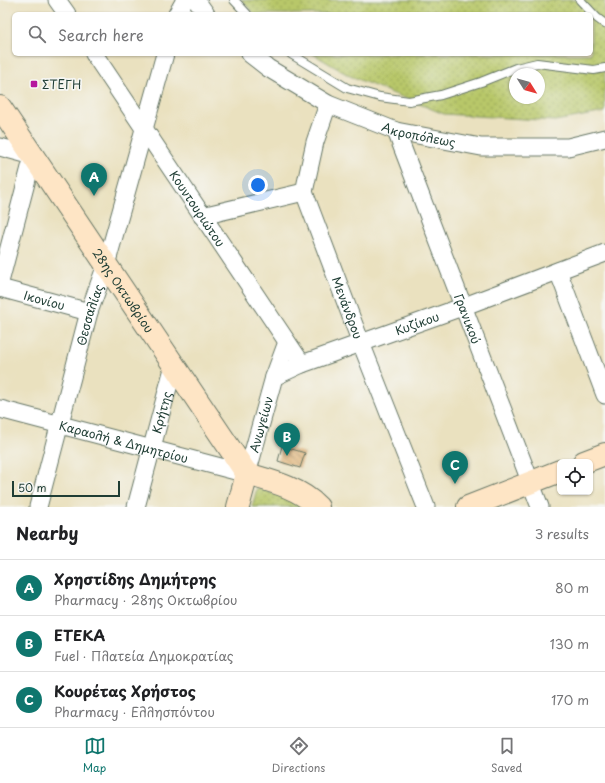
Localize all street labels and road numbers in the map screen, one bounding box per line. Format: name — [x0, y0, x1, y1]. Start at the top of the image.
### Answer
street label: Ακροπόλεως — [379, 117, 457, 151]
street label: Κουντουριώτου — [165, 167, 230, 250]
street label: 28ης Οκτωβρίου — [88, 244, 158, 336]
street label: Μενάνδρου — [328, 274, 368, 342]
street label: Θεσσαλίας — [72, 281, 107, 347]
street label: Ικονίου — [22, 286, 67, 314]
street label: Γρανικού — [450, 291, 486, 346]
street label: Κυζίκου — [392, 307, 442, 339]
street label: Κρήτης — [147, 389, 176, 436]
street label: Ανωγείων — [244, 394, 277, 455]
street label: Καραολή & Δημητρίου — [57, 416, 190, 467]

